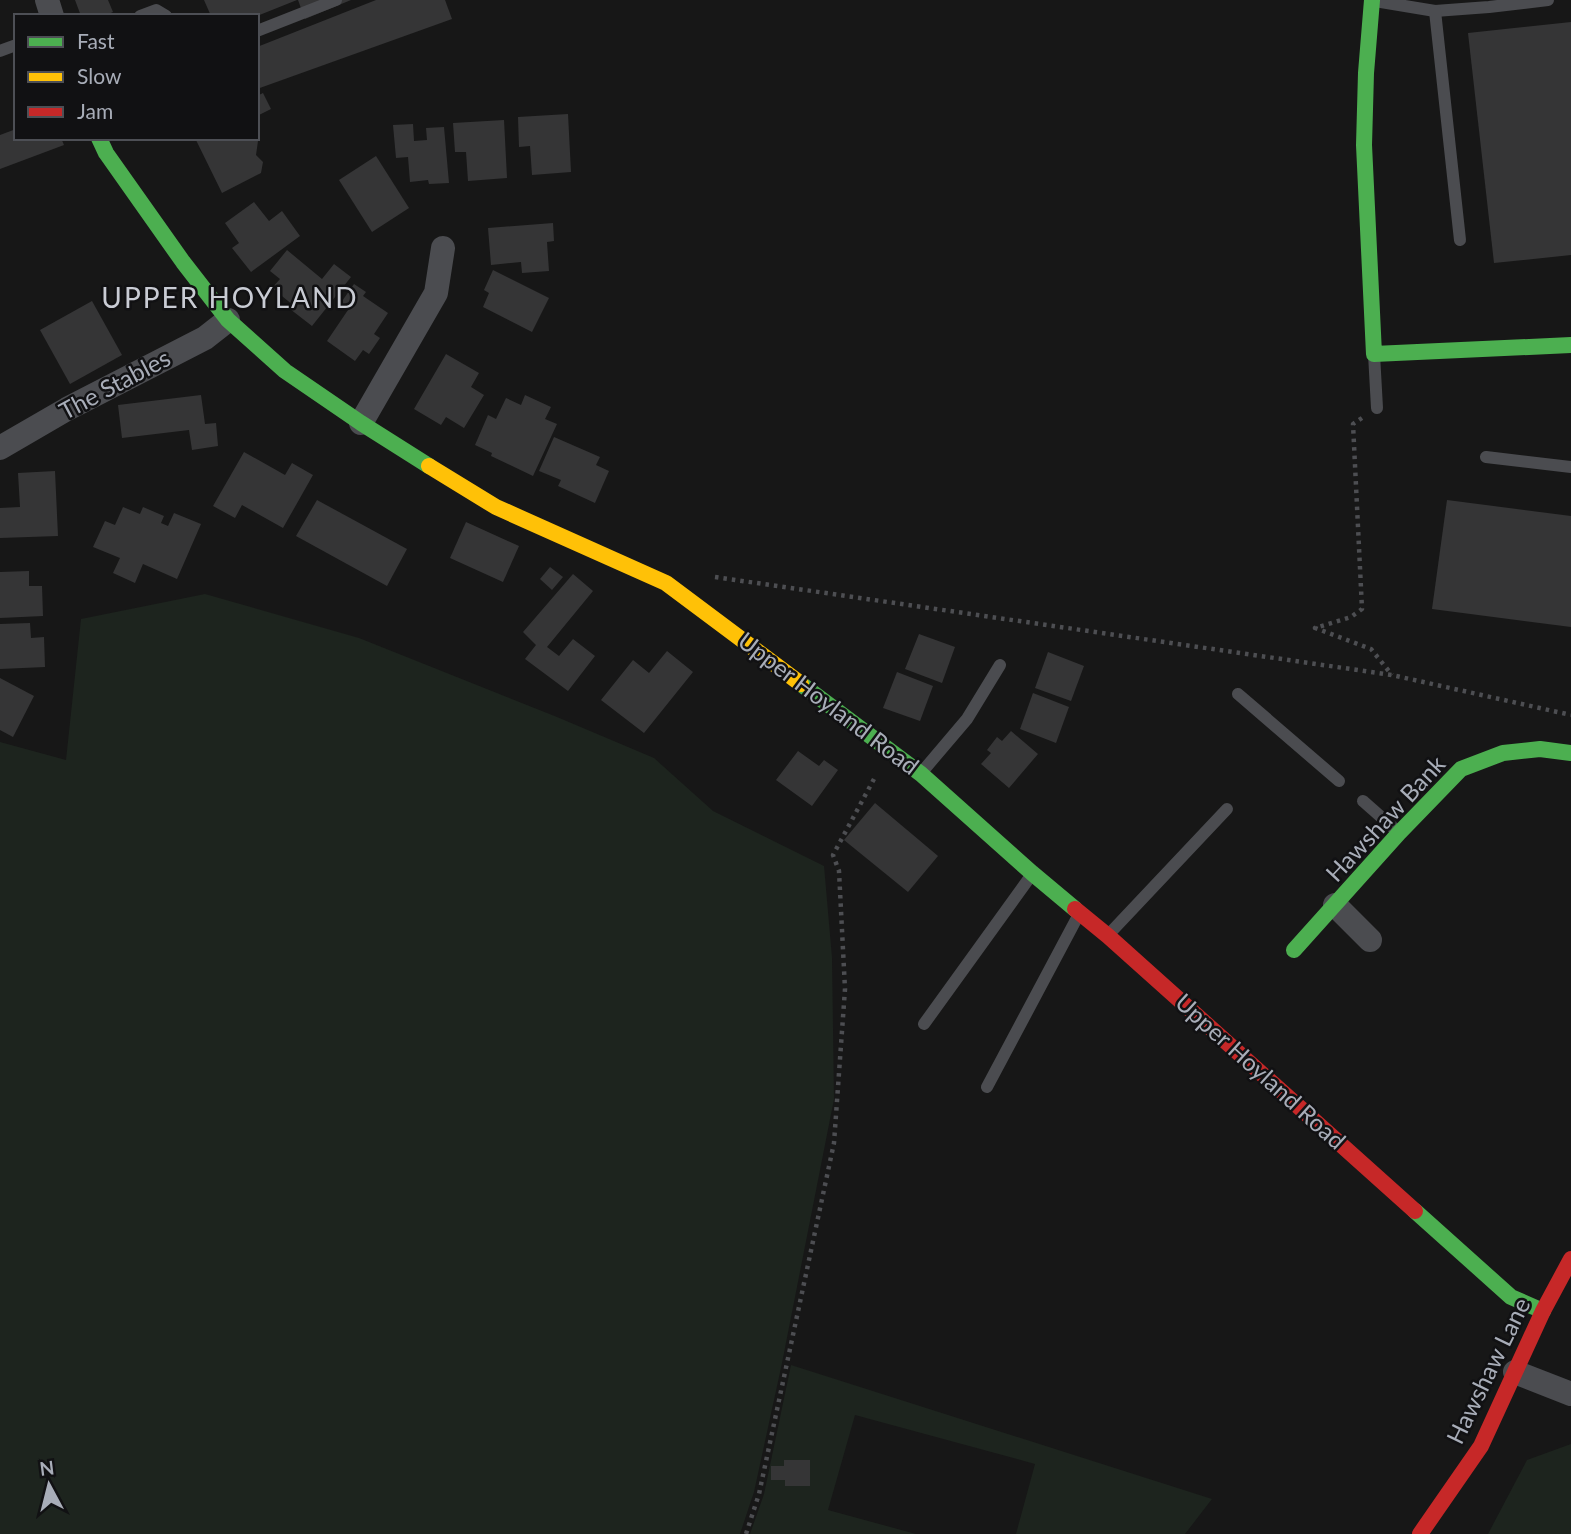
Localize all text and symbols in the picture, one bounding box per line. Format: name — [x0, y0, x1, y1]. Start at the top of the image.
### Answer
legend — [14, 14, 259, 140]
text: Fast — [77, 28, 115, 53]
text: Slow — [77, 63, 122, 88]
text: Jam — [77, 98, 113, 123]
district label: UPPER HOYLAND — [101, 280, 359, 314]
street label: The Stables — [54, 342, 175, 425]
street label: Upper Hoyland Road — [733, 625, 925, 780]
street label: Hawshaw Bank — [1319, 748, 1451, 887]
street label: Upper Hoyland Road — [1170, 987, 1352, 1155]
street label: Hawshaw Lane — [1440, 1293, 1536, 1448]
north arrow — [14, 1450, 84, 1520]
text: N — [38, 1455, 56, 1480]

